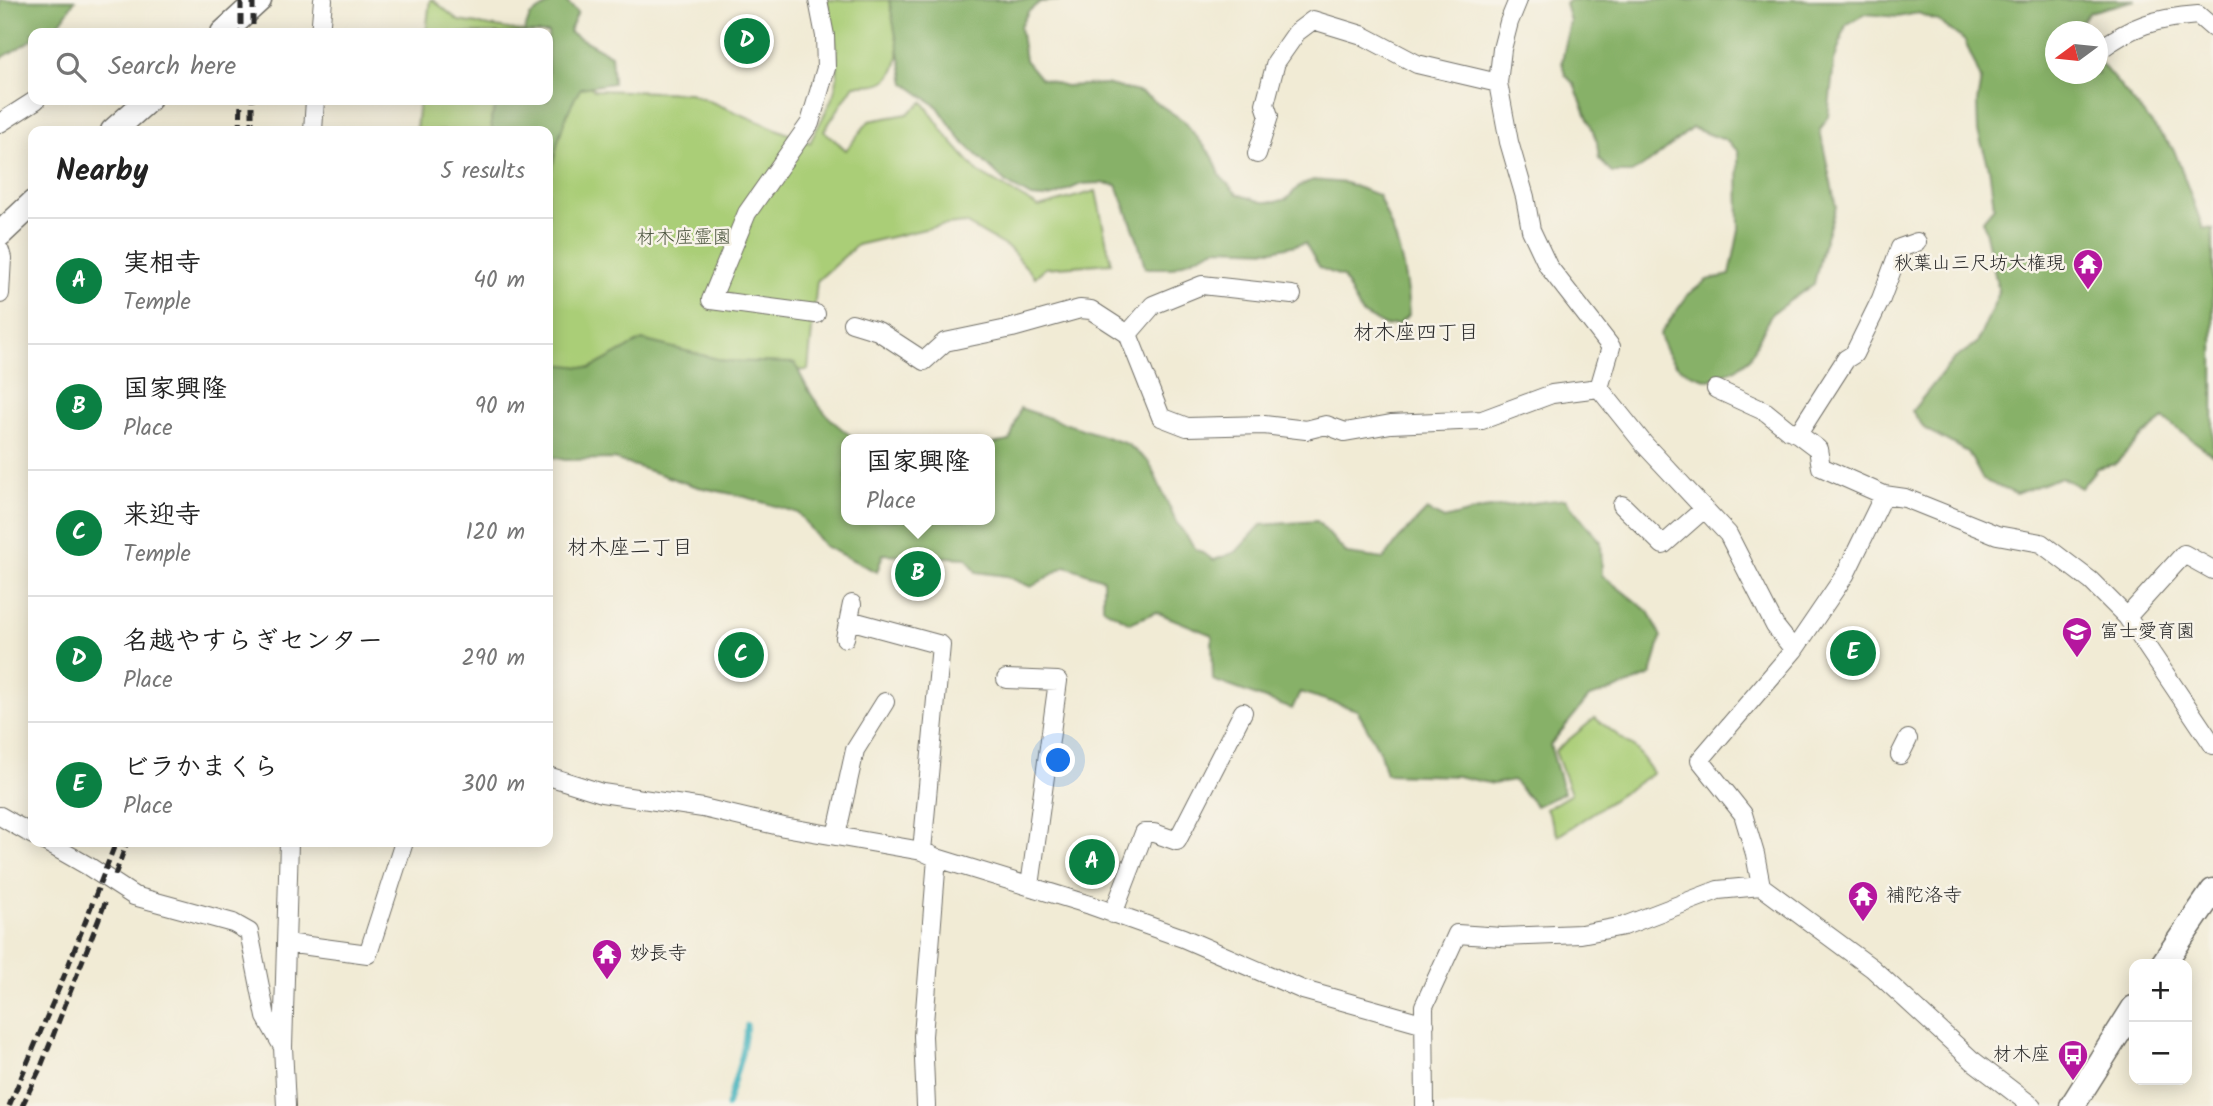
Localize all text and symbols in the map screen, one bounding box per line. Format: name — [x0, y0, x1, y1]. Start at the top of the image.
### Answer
pin: D — [724, 15, 770, 67]
north arrow — [2045, 21, 2108, 84]
search box — [28, 28, 553, 105]
text: Search here — [108, 46, 236, 88]
icon: search — [52, 48, 90, 86]
text: Nearby — [56, 148, 148, 196]
text: 5 results — [440, 154, 525, 190]
park label: 材木座霊園 — [636, 223, 732, 253]
text: 実相寺 — [123, 243, 201, 285]
temple icon: 秋葉山三尺坊大権現 — [2071, 247, 2105, 291]
place label: 秋葉山三尺坊大権現 — [1894, 249, 2065, 279]
text: A — [72, 263, 86, 299]
text: 40 m — [473, 263, 525, 299]
text: Temple — [123, 285, 191, 321]
district label: 材木座四丁目 — [1353, 317, 1479, 350]
text: 国家興隆 — [123, 369, 227, 411]
text: B — [72, 389, 86, 425]
text: 90 m — [475, 389, 525, 425]
text: Place — [123, 411, 173, 447]
popup — [841, 434, 995, 525]
text: 国家興隆 — [866, 442, 970, 484]
text: Place — [866, 484, 915, 520]
text: 来迎寺 — [123, 495, 201, 537]
text: C — [72, 515, 86, 551]
text: 120 m — [465, 515, 525, 551]
district label: 材木座二丁目 — [567, 532, 693, 565]
text: Temple — [123, 537, 191, 573]
pin: B — [895, 548, 941, 600]
school or university icon: 富士愛育園 — [2060, 615, 2094, 659]
place label: 富士愛育園 — [2100, 617, 2195, 647]
text: 名越やすらぎセンター — [123, 621, 383, 663]
pin: E — [1830, 627, 1876, 679]
pin: C — [718, 629, 764, 681]
text: D — [71, 641, 87, 677]
text: 290 m — [461, 641, 525, 677]
text: Place — [123, 663, 173, 699]
your location — [1041, 743, 1075, 777]
text: ビラかまくら — [123, 747, 279, 789]
text: E — [73, 767, 85, 803]
text: 300 m — [461, 767, 525, 803]
text: Place — [123, 789, 173, 825]
pin: A — [1069, 836, 1115, 888]
temple icon: 補陀洛寺 — [1846, 879, 1880, 923]
place label: 補陀洛寺 — [1886, 881, 1962, 911]
temple icon: 妙長寺 — [590, 937, 624, 981]
place label: 妙長寺 — [630, 939, 687, 969]
map controls — [2129, 959, 2192, 1085]
button: + — [2129, 959, 2192, 1022]
button: − — [2129, 1022, 2192, 1085]
bus stop icon: 材木座 — [2056, 1038, 2090, 1082]
place label: 材木座 — [1993, 1040, 2050, 1070]

